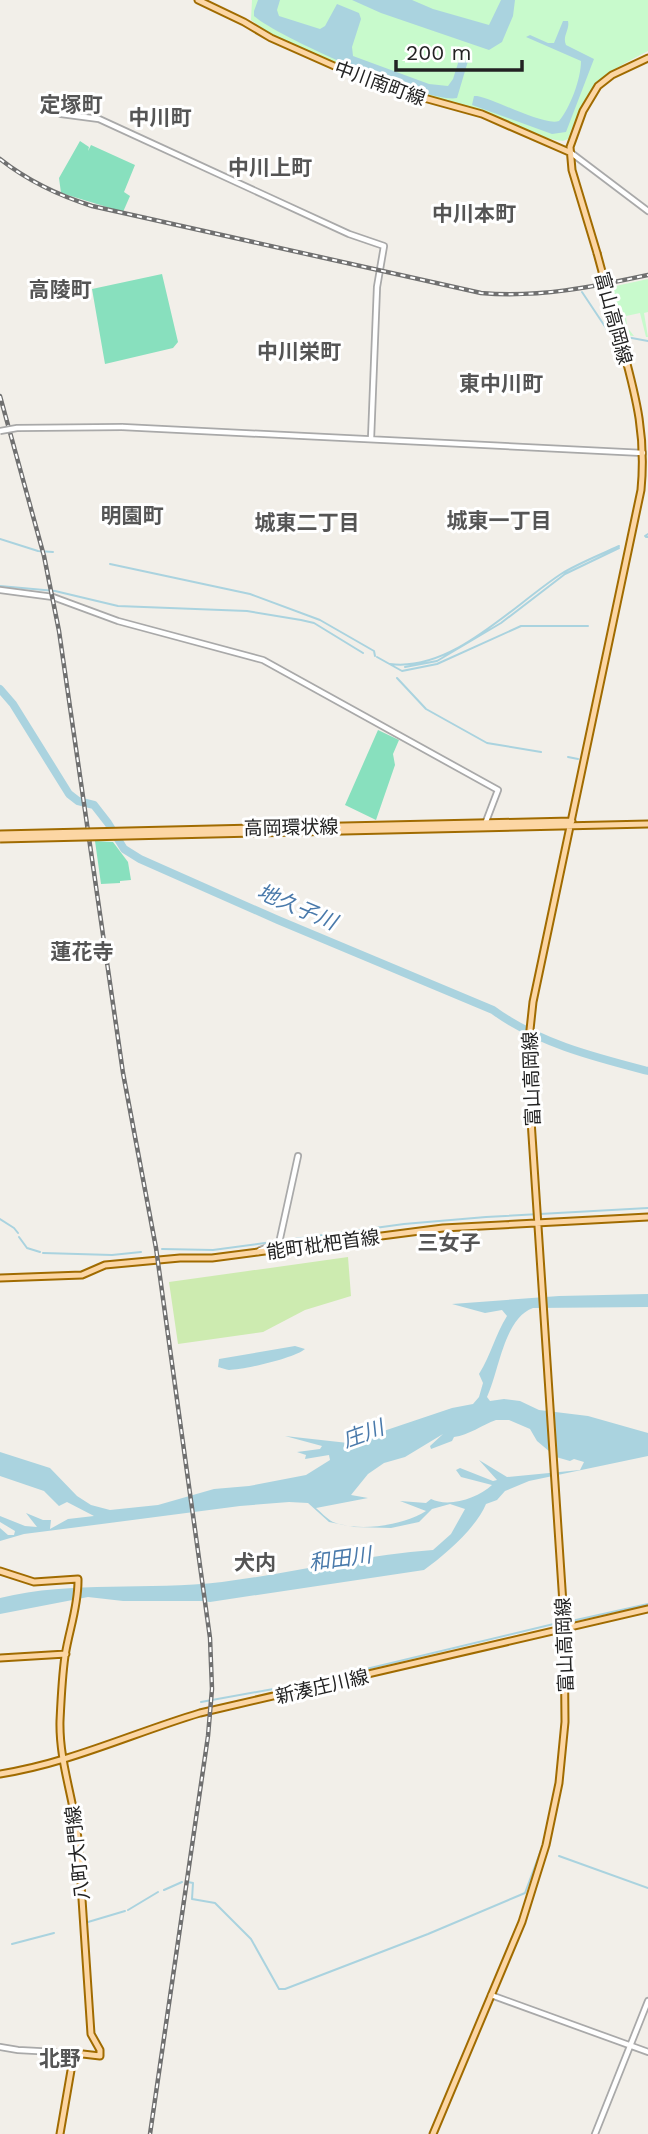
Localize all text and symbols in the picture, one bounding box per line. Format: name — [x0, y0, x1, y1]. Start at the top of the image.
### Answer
scale bar — [396, 28, 522, 72]
text: 200 m — [406, 40, 472, 65]
street label: 中川南町線 — [331, 56, 428, 111]
district label: 定塚町 — [40, 92, 103, 117]
district label: 中川町 — [129, 105, 192, 130]
district label: 中川上町 — [228, 155, 312, 180]
district label: 中川本町 — [432, 201, 516, 226]
street label: 富山高岡線 — [590, 269, 637, 367]
district label: 高陵町 — [29, 277, 92, 302]
district label: 中川栄町 — [257, 339, 341, 364]
district label: 東中川町 — [459, 371, 543, 396]
district label: 明園町 — [101, 503, 164, 528]
district label: 城東一丁目 — [447, 508, 552, 533]
district label: 城東二丁目 — [255, 510, 360, 535]
street label: 高岡環状線 — [243, 815, 339, 840]
water label: 地久子川 — [254, 879, 343, 935]
district label: 蓮花寺 — [51, 939, 114, 964]
street label: 富山高岡線 — [518, 1031, 545, 1127]
street label: 能町枇杷首線 — [265, 1225, 381, 1264]
district label: 三女子 — [418, 1230, 481, 1255]
water label: 庄川 — [339, 1414, 389, 1452]
water label: 和田川 — [307, 1541, 375, 1575]
district label: 犬内 — [234, 1550, 276, 1575]
street label: 富山高岡線 — [551, 1597, 578, 1693]
street label: 新湊庄川線 — [273, 1665, 371, 1708]
street label: 八町大門線 — [61, 1804, 94, 1901]
district label: 北野 — [39, 2046, 81, 2071]

